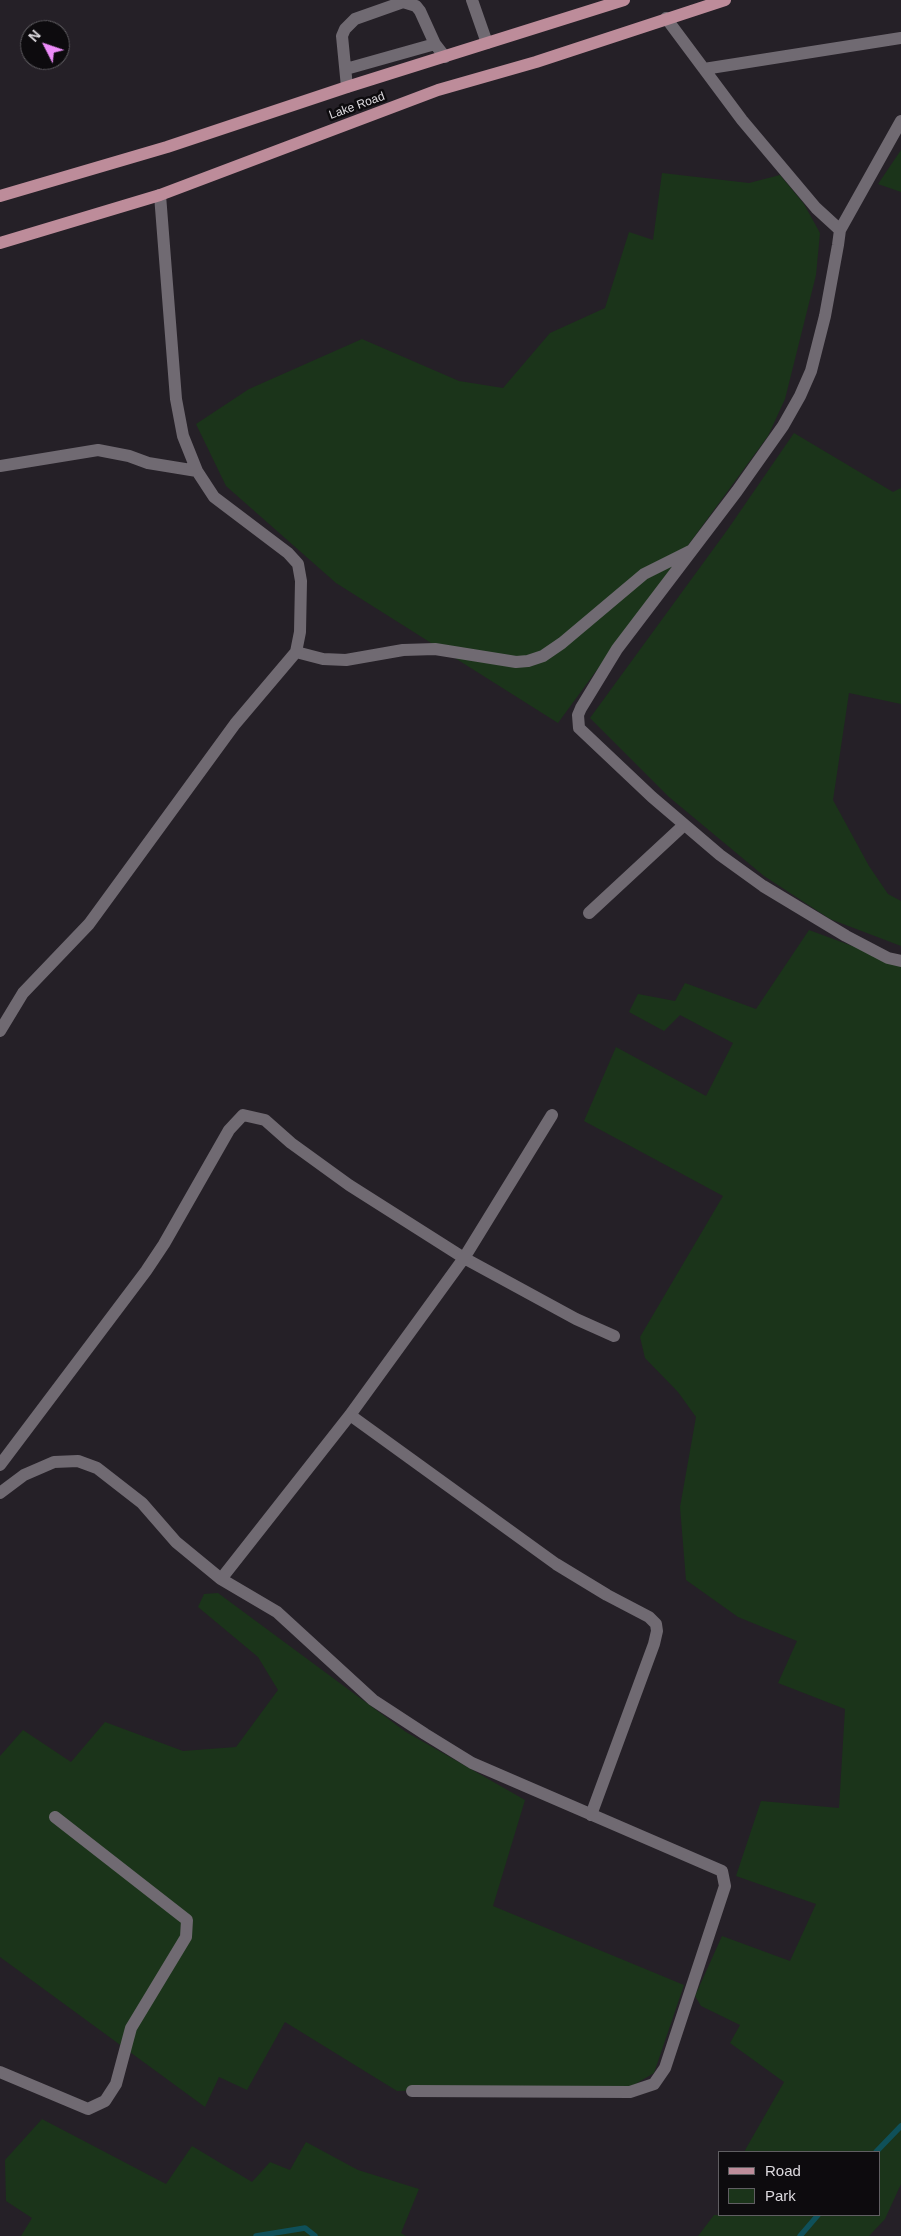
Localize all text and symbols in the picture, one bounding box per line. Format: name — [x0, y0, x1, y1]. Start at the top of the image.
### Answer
north arrow — [20, 20, 70, 70]
text: N — [25, 27, 44, 45]
street label: Lake Road — [327, 89, 387, 123]
legend — [718, 2151, 881, 2216]
text: Road — [765, 2162, 801, 2179]
text: Park — [765, 2187, 796, 2204]

